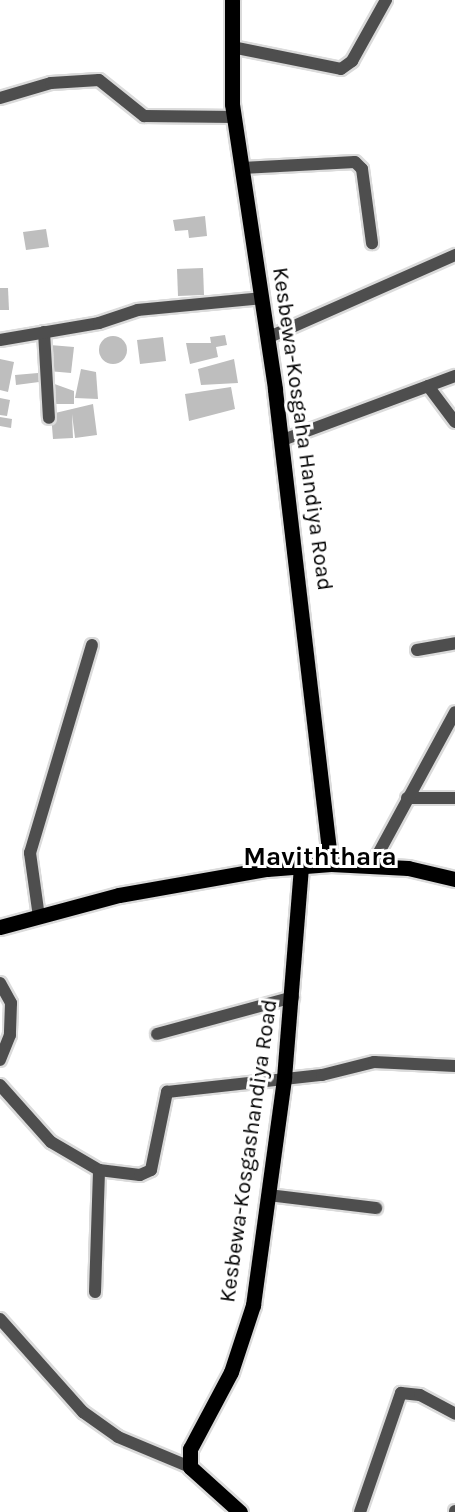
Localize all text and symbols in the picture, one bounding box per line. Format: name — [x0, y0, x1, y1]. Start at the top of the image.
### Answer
street label: Kesbewa-Kosgaha Handiya Road — [266, 266, 338, 592]
district label: Maviththara — [243, 841, 397, 873]
street label: Kesbewa-Kosgashandiya Road — [215, 998, 283, 1304]

